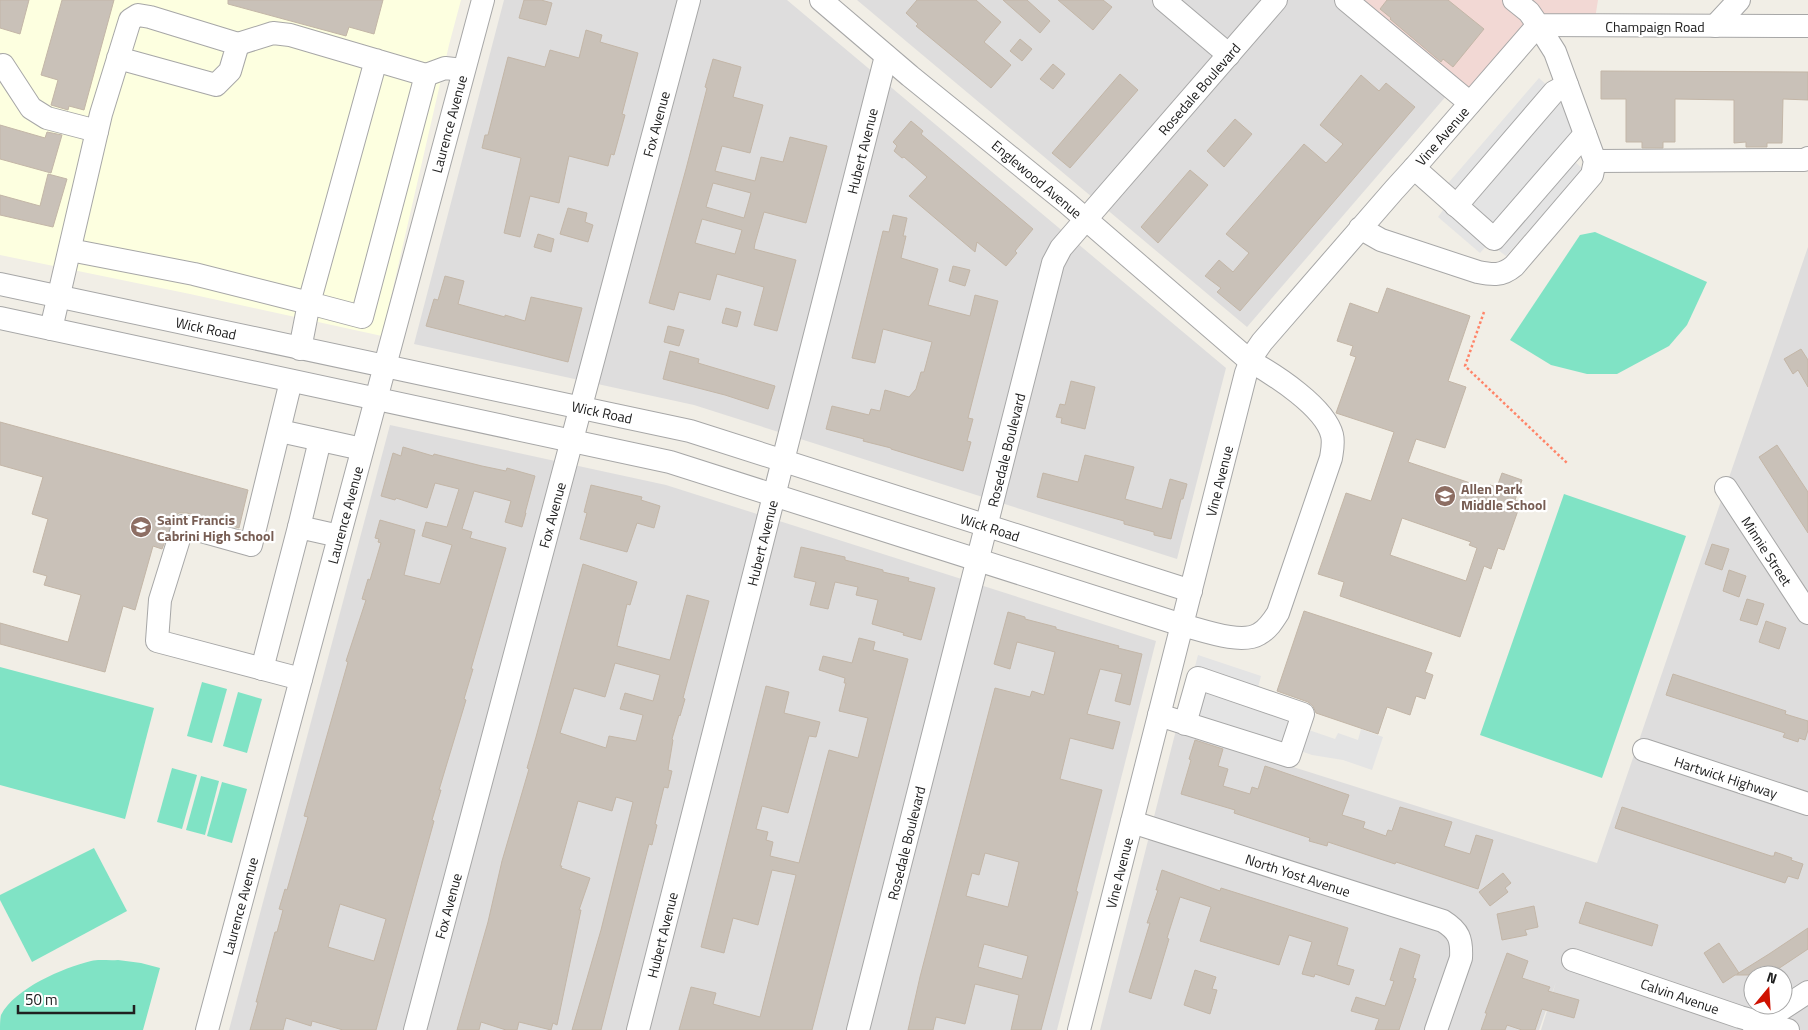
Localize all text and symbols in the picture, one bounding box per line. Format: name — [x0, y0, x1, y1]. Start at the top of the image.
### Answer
street label: Champaign Road — [1605, 16, 1705, 37]
street label: Rosedale Boulevard — [1153, 38, 1245, 140]
street label: Laurence Avenue — [426, 73, 472, 175]
street label: Fox Avenue — [637, 89, 675, 159]
street label: Vine Avenue — [1410, 102, 1474, 170]
street label: Hubert Avenue — [841, 106, 883, 196]
street label: Englewood Avenue — [987, 135, 1087, 223]
street label: Wick Road — [174, 311, 238, 345]
street label: Rosedale Boulevard — [982, 391, 1030, 509]
street label: Wick Road — [570, 395, 634, 429]
street label: Vine Avenue — [1200, 443, 1238, 519]
street label: Laurence Avenue — [322, 464, 368, 566]
place label: Allen Park Middle School — [1461, 478, 1546, 515]
street label: Fox Avenue — [533, 480, 571, 550]
school or university icon: Allen Park Middle School — [1433, 484, 1457, 508]
street label: Hubert Avenue — [741, 498, 783, 588]
street label: Wick Road — [957, 507, 1023, 547]
place label: Saint Francis Cabrini High School — [157, 509, 274, 546]
street label: Minnie Street — [1737, 512, 1797, 590]
school or university icon: Saint Francis Cabrini High School — [129, 515, 153, 539]
street label: Hartwick Highway — [1672, 750, 1780, 804]
street label: Rosedale Boulevard — [882, 784, 930, 902]
street label: Vine Avenue — [1100, 835, 1138, 911]
street label: North Yost Avenue — [1243, 848, 1353, 902]
street label: Laurence Avenue — [217, 855, 263, 957]
street label: Fox Avenue — [429, 871, 467, 941]
street label: Hubert Avenue — [641, 890, 683, 980]
north arrow — [1743, 965, 1793, 1015]
text: N — [1764, 966, 1780, 989]
street label: Calvin Avenue — [1638, 973, 1722, 1019]
scale bar — [18, 982, 134, 1014]
text: 50 m — [25, 988, 58, 1011]

